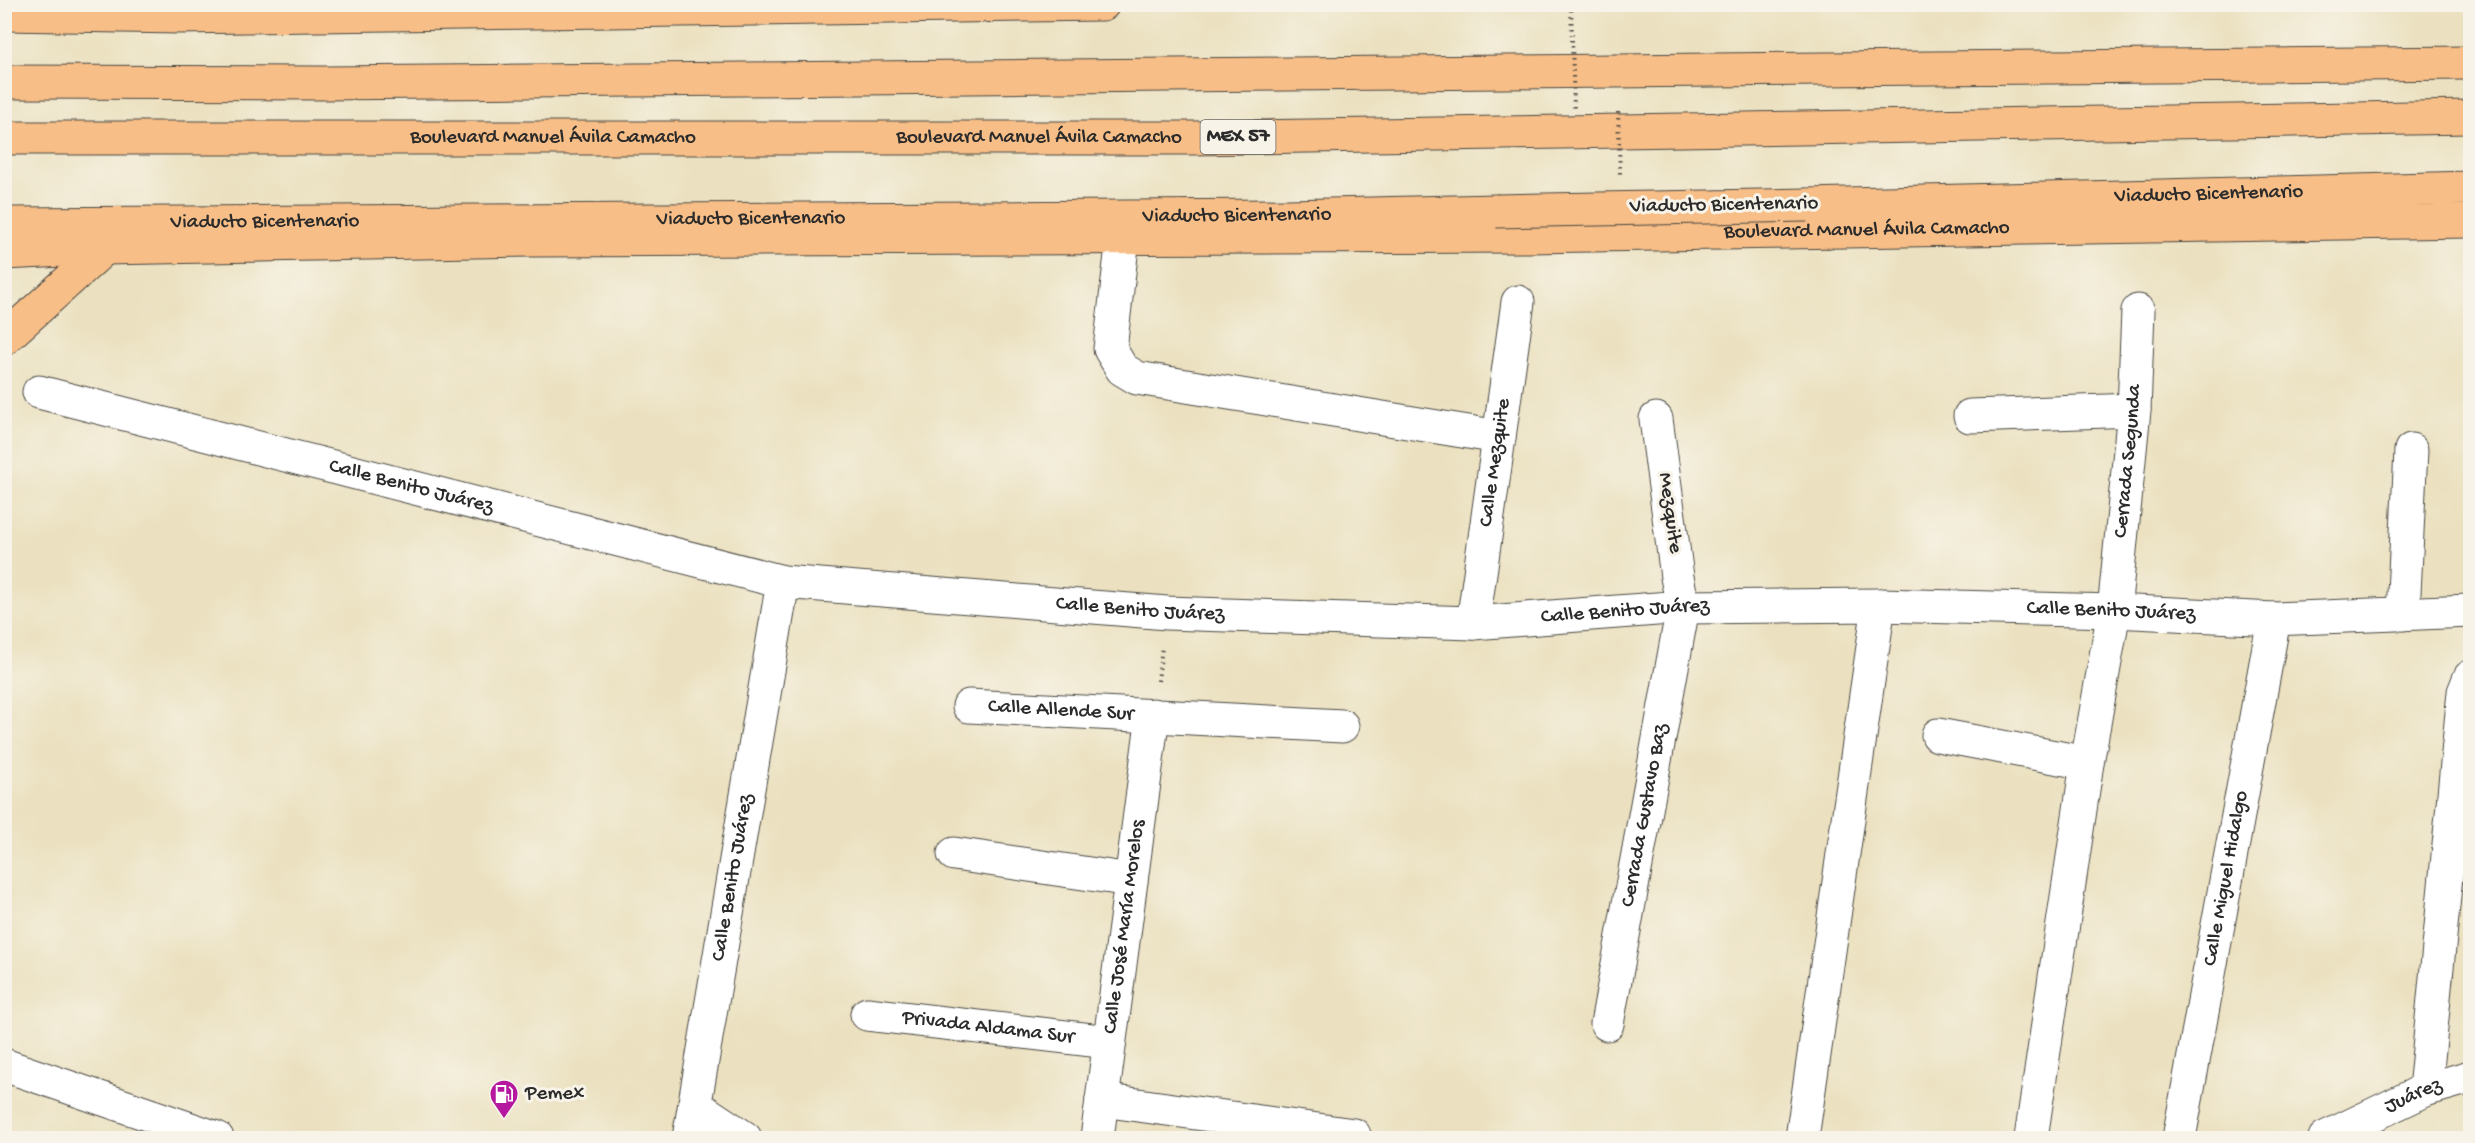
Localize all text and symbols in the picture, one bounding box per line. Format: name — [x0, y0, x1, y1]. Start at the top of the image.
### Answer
road number: MEX 57 — [1200, 120, 1276, 154]
street label: Boulevard Manuel Ávila Camacho — [409, 125, 696, 151]
street label: Boulevard Manuel Ávila Camacho — [895, 125, 1182, 151]
street label: Viaducto Bicentenario — [2113, 180, 2304, 210]
street label: Viaducto Bicentenario — [1628, 192, 1819, 220]
street label: Viaducto Bicentenario — [1141, 202, 1332, 229]
street label: Viaducto Bicentenario — [655, 206, 846, 232]
street label: Viaducto Bicentenario — [169, 209, 360, 235]
street label: Boulevard Manuel Ávila Camacho — [1723, 216, 2010, 245]
street label: Cerrada Segunda — [2109, 383, 2148, 539]
street label: Calle Mezquite — [1474, 396, 1517, 528]
street label: Calle Benito Juárez — [326, 454, 497, 520]
street label: Mezquite — [1651, 471, 1687, 556]
street label: Calle Benito Juárez — [1055, 592, 1225, 627]
street label: Calle Benito Juárez — [1540, 594, 1710, 630]
street label: Calle Benito Juárez — [2026, 596, 2197, 628]
street label: Calle Allende Sur — [987, 695, 1136, 727]
street label: Cerrada Gustavo Baz — [1616, 721, 1674, 909]
street label: Calle Miguel Hidalgo — [2198, 789, 2255, 968]
street label: Calle Benito Juárez — [707, 792, 760, 963]
street label: Calle José María Morelos — [1098, 817, 1152, 1035]
street label: Privada Aldama Sur — [900, 1006, 1077, 1051]
street label: Juárez — [2381, 1073, 2446, 1120]
fuel station icon: Pemex — [488, 1078, 520, 1120]
place label: Pemex — [524, 1082, 584, 1107]

